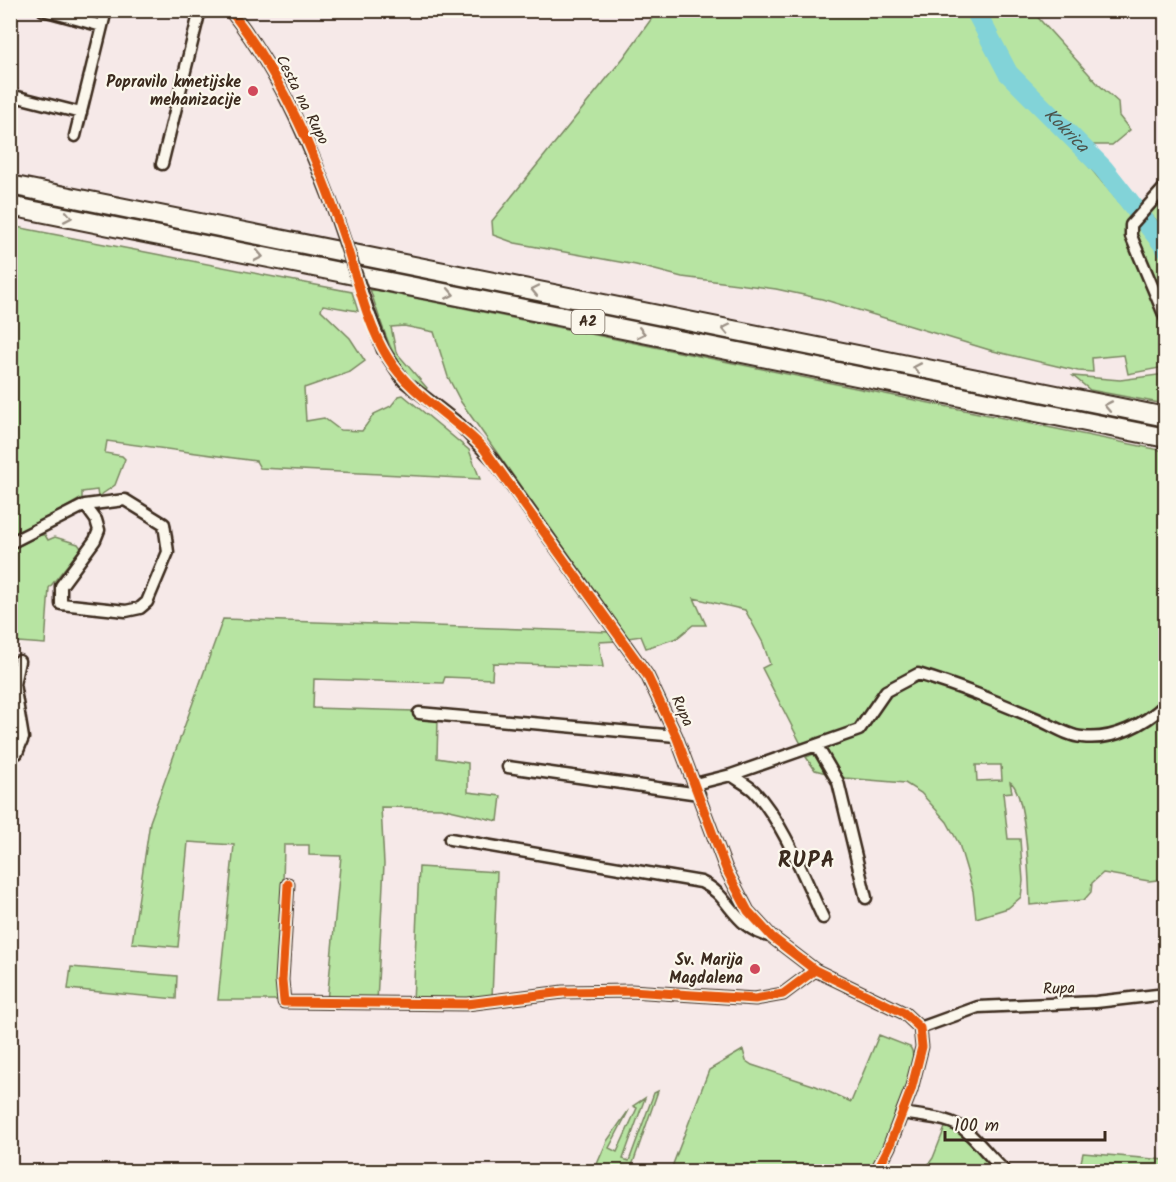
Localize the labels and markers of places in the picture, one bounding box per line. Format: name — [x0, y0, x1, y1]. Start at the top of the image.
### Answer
place label: Popravilo kmetijske mehanizacije — [106, 70, 241, 113]
marker: Popravilo kmetijske mehanizacije — [246, 84, 260, 98]
place label: Sv. Marija Magdalena — [669, 948, 743, 991]
marker: Sv. Marija Magdalena — [748, 962, 762, 976]

